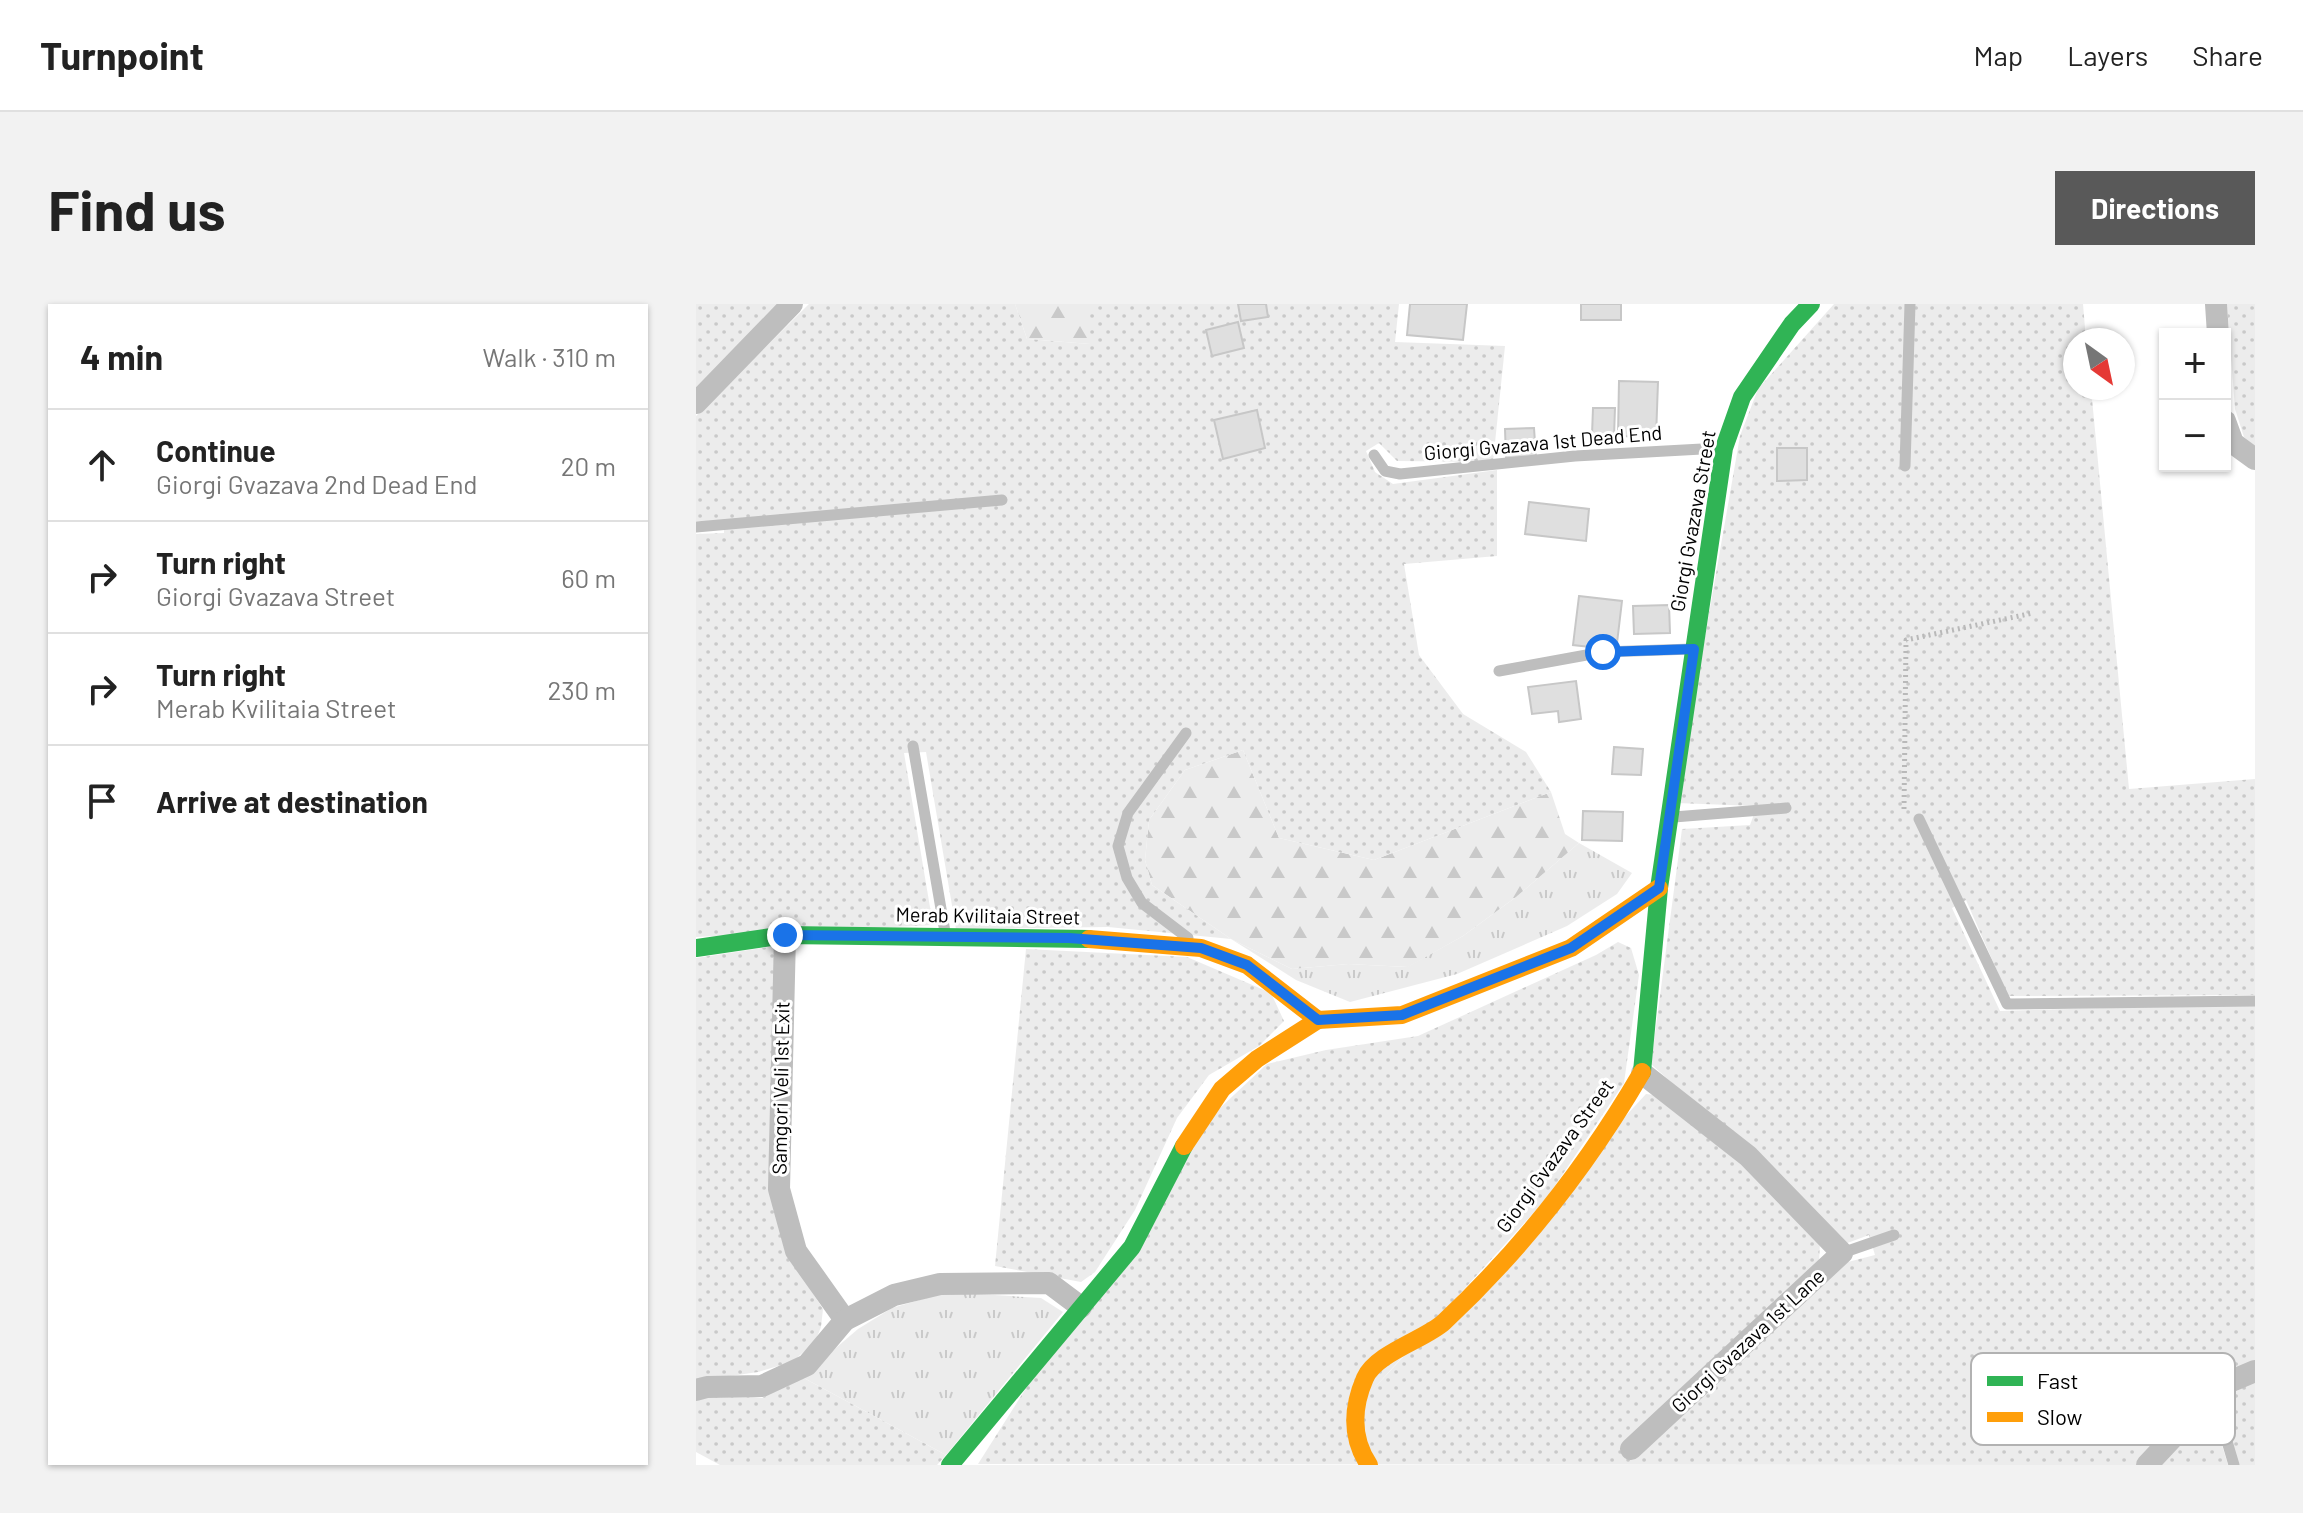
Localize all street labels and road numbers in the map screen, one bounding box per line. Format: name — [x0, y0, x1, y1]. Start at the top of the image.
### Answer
street label: Giorgi Gvazava 1st Dead End — [1423, 420, 1663, 464]
street label: Giorgi Gvazava Street — [1664, 428, 1720, 613]
street label: Merab Kvilitaia Street — [895, 901, 1081, 929]
street label: Samgori Veli 1st Exit — [766, 1001, 794, 1175]
street label: Giorgi Gvazava Street — [1490, 1074, 1618, 1237]
street label: Giorgi Gvazava 1st Lane — [1666, 1263, 1829, 1417]

